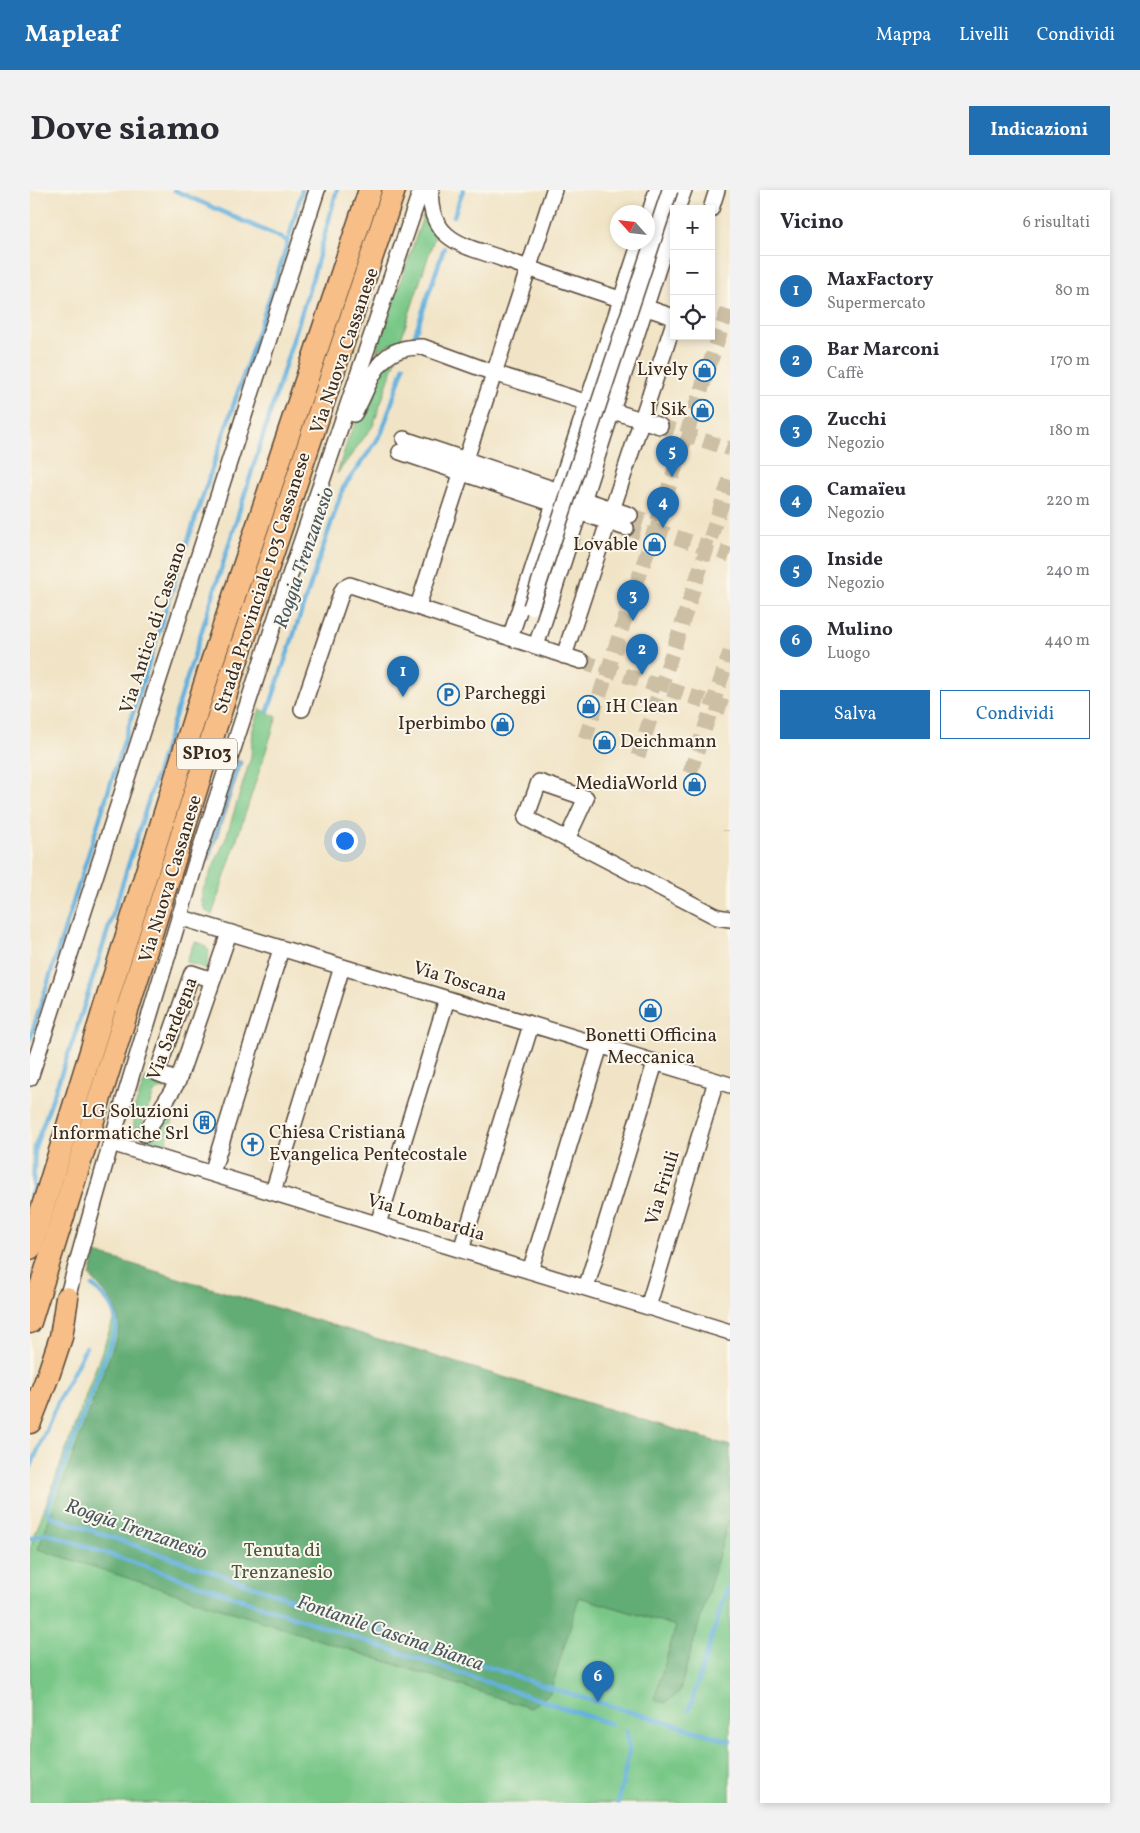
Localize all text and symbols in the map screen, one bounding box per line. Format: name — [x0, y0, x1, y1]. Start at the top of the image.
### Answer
text: Mapleaf — [25, 18, 119, 52]
text: Mappa — [876, 23, 931, 48]
text: Livelli — [959, 23, 1009, 48]
text: Condividi — [1037, 23, 1115, 48]
text: Dove siamo — [30, 106, 220, 154]
button: Indicazioni — [969, 106, 1110, 155]
north arrow — [610, 205, 655, 250]
map controls — [670, 205, 715, 340]
button: + — [670, 205, 715, 250]
text: Vicino — [780, 208, 844, 237]
text: 6 risultati — [1023, 212, 1090, 234]
button: − — [670, 250, 715, 295]
street label: Via Nuova Cassanese — [304, 264, 386, 438]
text: MaxFactory — [827, 267, 933, 293]
text: 1 — [793, 280, 799, 302]
text: 80 m — [1055, 280, 1090, 302]
text: Supermercato — [827, 293, 926, 315]
button: locate — [670, 295, 715, 340]
text: Bar Marconi — [827, 337, 940, 363]
text: 2 — [792, 350, 800, 372]
text: 170 m — [1050, 350, 1090, 372]
place label: Lively — [637, 357, 688, 383]
shop icon: Lively — [692, 358, 716, 382]
text: Caffè — [827, 363, 864, 385]
place label: I Sik — [650, 397, 687, 423]
shop icon: I Sik — [691, 398, 715, 422]
text: Zucchi — [827, 407, 887, 433]
text: 3 — [792, 420, 800, 442]
text: 180 m — [1049, 420, 1090, 442]
text: Negozio — [827, 433, 885, 455]
pin: 5 — [656, 436, 688, 477]
street label: Strada Provinciale 103 Cassanese — [208, 449, 318, 717]
text: Camaïeu — [827, 477, 906, 503]
water label: Roggia Trenzanesio — [268, 483, 342, 633]
pin: 4 — [647, 487, 679, 528]
text: 4 — [791, 490, 801, 512]
text: 220 m — [1046, 490, 1090, 512]
text: Negozio — [827, 503, 885, 525]
place label: Lovable — [573, 532, 638, 558]
shop icon: Lovable — [642, 533, 666, 557]
street label: Via Antica di Cassano — [114, 539, 194, 717]
text: Inside — [827, 547, 883, 573]
text: 5 — [792, 560, 800, 582]
text: 240 m — [1046, 560, 1090, 582]
text: Negozio — [827, 573, 885, 595]
pin: 3 — [617, 580, 649, 621]
text: Mulino — [827, 617, 893, 643]
text: 6 — [792, 630, 800, 652]
text: 440 m — [1044, 630, 1090, 652]
pin: 2 — [626, 634, 658, 675]
text: Luogo — [827, 643, 870, 665]
pin: 1 — [387, 656, 419, 697]
place label: Parcheggi — [464, 681, 546, 707]
parking icon: Parcheggi — [436, 682, 460, 706]
button: Salva — [780, 690, 930, 739]
button: Condividi — [940, 690, 1090, 739]
place label: 1H Clean — [605, 694, 678, 720]
shop icon: 1H Clean — [577, 695, 601, 719]
place label: Iperbimbo — [398, 711, 486, 737]
shop icon: Iperbimbo — [490, 712, 514, 736]
place label: Deichmann — [620, 729, 717, 755]
shop icon: Deichmann — [592, 730, 616, 754]
road number: SP103 — [177, 738, 237, 770]
place label: MediaWorld — [575, 771, 678, 797]
shop icon: MediaWorld — [682, 772, 706, 796]
street label: Via Nuova Cassanese — [133, 792, 209, 966]
your location — [332, 828, 358, 854]
street label: Via Toscana — [410, 955, 510, 1009]
street label: Via Sardegna — [141, 973, 205, 1085]
shop icon: Bonetti Officina Meccanica — [639, 998, 663, 1022]
place label: Bonetti Officina Meccanica — [585, 1023, 717, 1071]
place label: LG Soluzioni Informatiche Srl — [52, 1099, 189, 1147]
building icon: LG Soluzioni Informatiche Srl — [193, 1111, 217, 1135]
place label: Chiesa Cristiana Evangelica Pentecostale — [269, 1120, 467, 1168]
church icon: Chiesa Cristiana Evangelica Pentecostale — [241, 1132, 265, 1156]
street label: Via Friuli — [639, 1147, 687, 1229]
street label: Via Lombardia — [364, 1188, 488, 1248]
water label: Roggia Trenzanesio — [61, 1493, 211, 1567]
park label: Tenuta di Trenzanesio — [231, 1538, 333, 1586]
water label: Fontanile Cascina Bianca — [293, 1589, 487, 1679]
pin: 6 — [582, 1661, 614, 1702]

